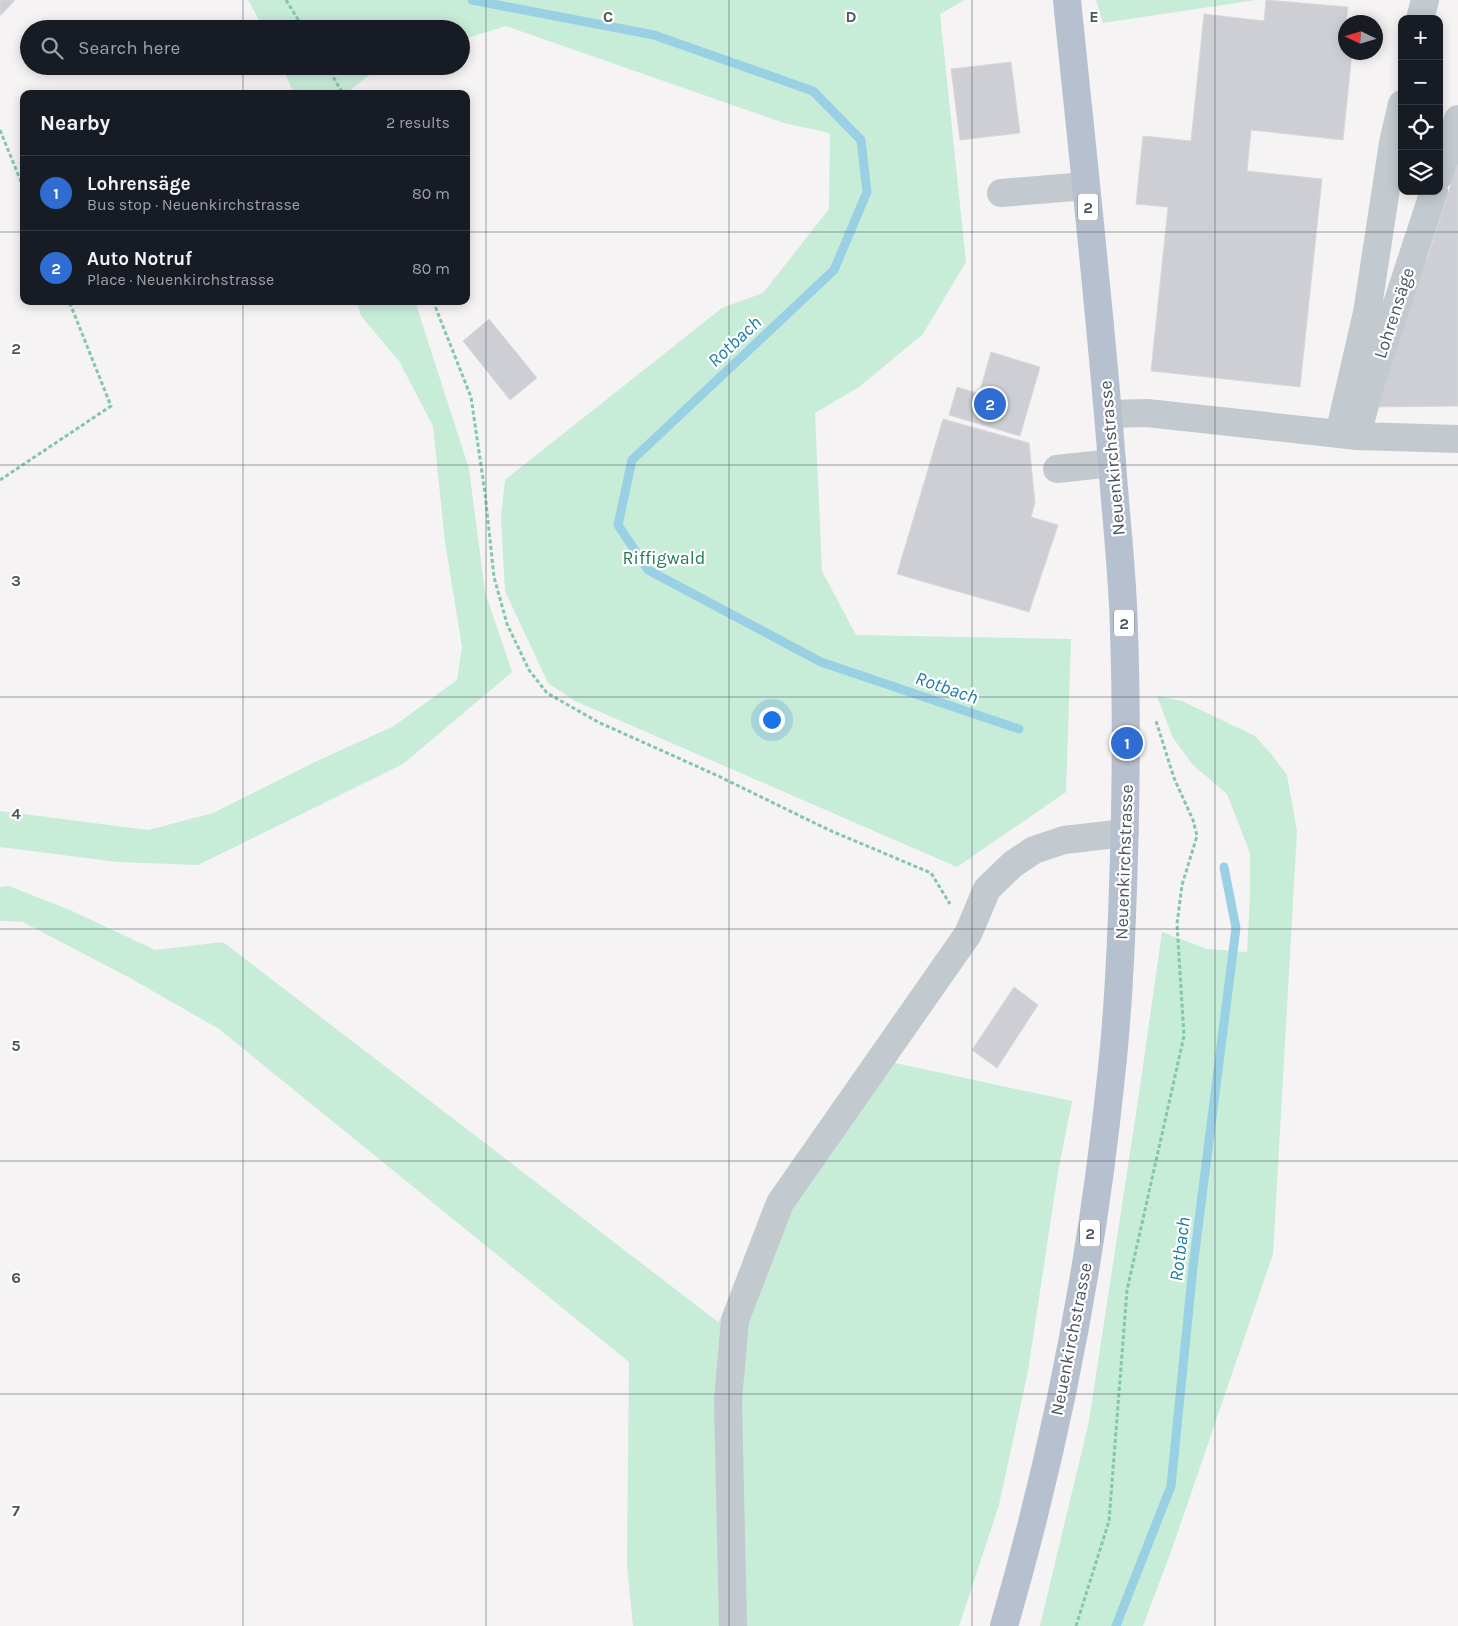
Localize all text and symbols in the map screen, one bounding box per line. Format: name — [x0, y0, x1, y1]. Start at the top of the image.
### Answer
text: C — [603, 7, 613, 26]
text: D — [846, 7, 857, 26]
text: E — [1089, 7, 1099, 26]
north arrow — [1338, 15, 1383, 60]
map controls — [1398, 15, 1443, 195]
button: + — [1398, 15, 1443, 60]
search box — [20, 20, 470, 75]
icon: search — [38, 34, 66, 62]
text: Search here — [78, 37, 180, 59]
button: − — [1398, 60, 1443, 105]
button: locate — [1398, 105, 1443, 150]
text: Nearby — [40, 111, 110, 135]
text: 2 results — [386, 113, 450, 132]
button: layers — [1398, 150, 1443, 195]
text: Lohrensäge — [87, 173, 191, 195]
text: 1 — [53, 184, 59, 203]
text: 80 m — [412, 184, 450, 203]
road number: 2 — [1078, 193, 1098, 220]
text: Bus stop · Neuenkirchstrasse — [87, 195, 300, 214]
text: Auto Notruf — [87, 248, 192, 270]
text: 2 — [51, 259, 61, 278]
text: 80 m — [412, 259, 450, 278]
street label: Lohrensäge — [1369, 265, 1419, 361]
text: Place · Neuenkirchstrasse — [87, 270, 274, 289]
water label: Rotbach — [703, 312, 766, 372]
text: 2 — [11, 339, 21, 358]
street label: Neuenkirchstrasse — [1094, 380, 1130, 536]
pin: 2 — [974, 385, 1006, 423]
park label: Riffigwald — [623, 547, 705, 569]
text: 3 — [11, 571, 21, 590]
road number: 2 — [1114, 610, 1134, 636]
water label: Rotbach — [912, 667, 981, 709]
your location — [759, 707, 785, 733]
pin: 1 — [1111, 724, 1143, 762]
street label: Neuenkirchstrasse — [1110, 784, 1138, 940]
text: 4 — [11, 804, 21, 823]
text: 5 — [11, 1036, 21, 1055]
water label: Rotbach — [1165, 1216, 1195, 1283]
road number: 2 — [1080, 1220, 1100, 1246]
street label: Neuenkirchstrasse — [1045, 1261, 1097, 1417]
text: 6 — [11, 1268, 21, 1287]
text: 7 — [12, 1501, 20, 1520]

